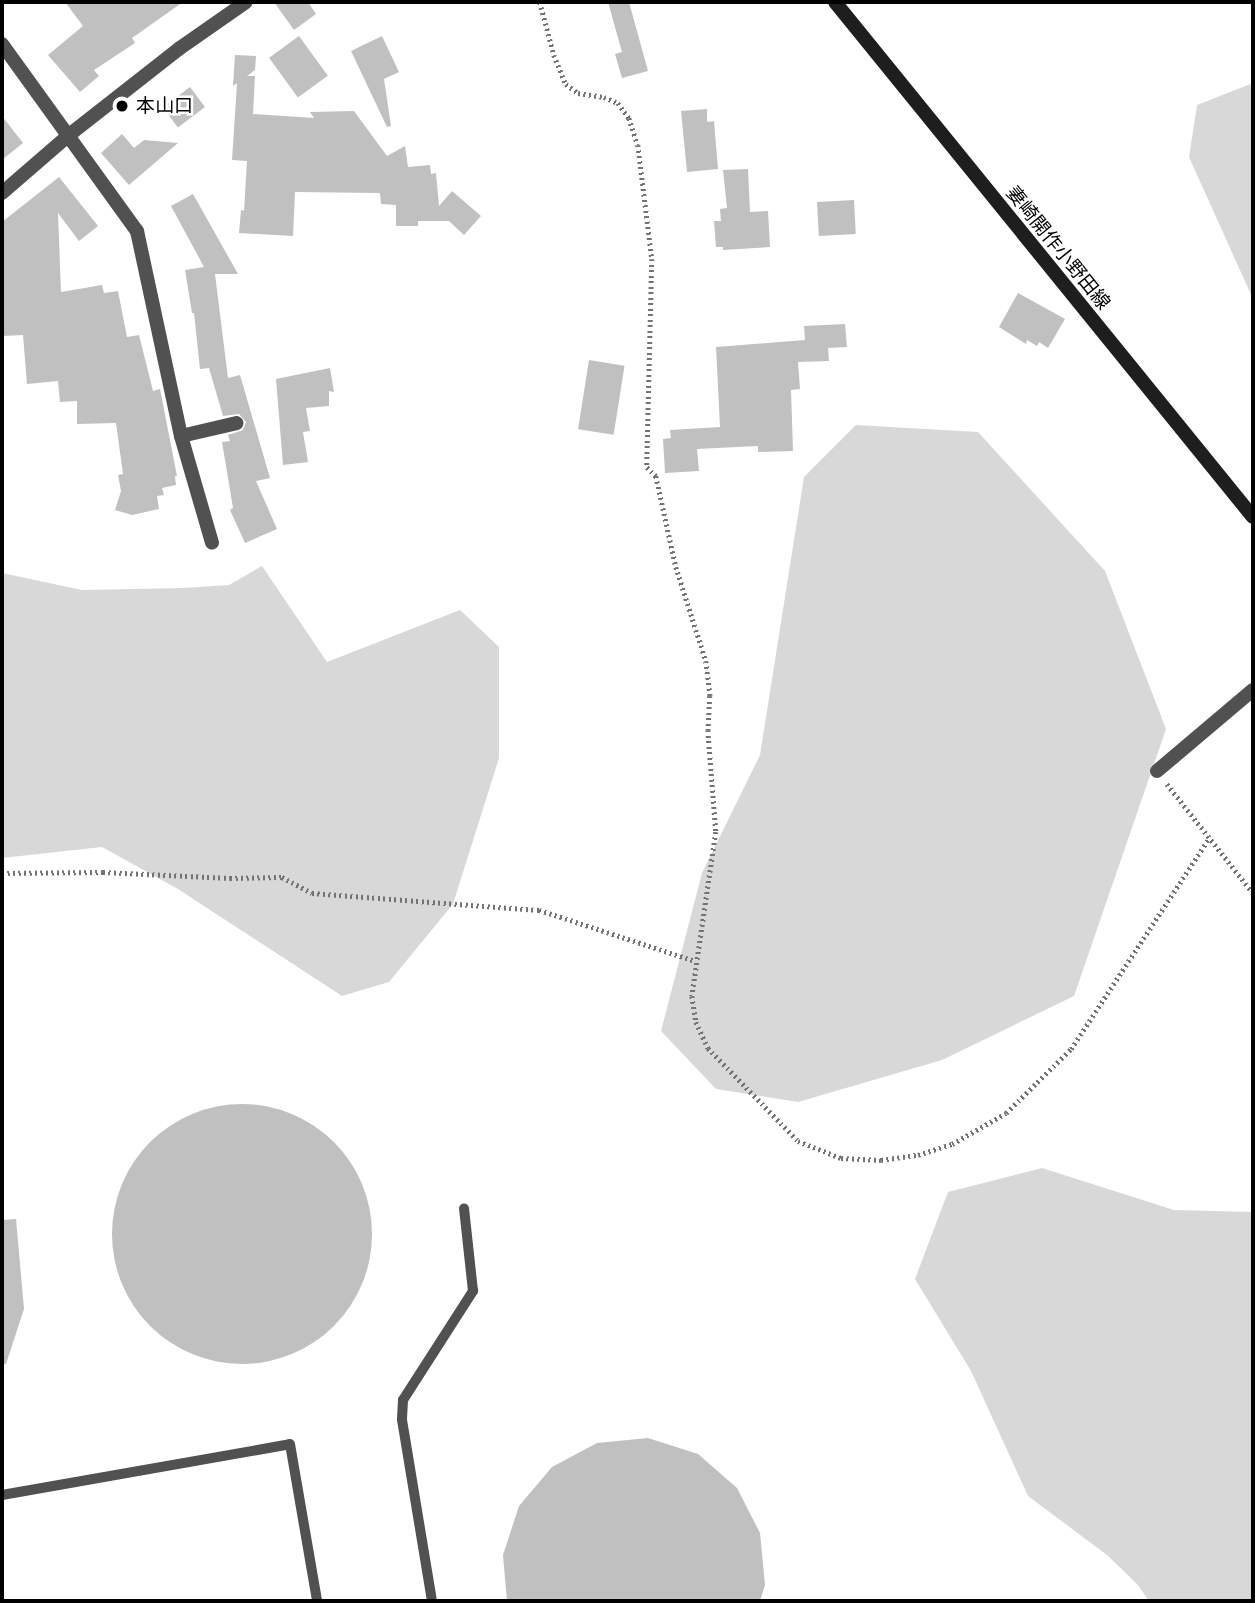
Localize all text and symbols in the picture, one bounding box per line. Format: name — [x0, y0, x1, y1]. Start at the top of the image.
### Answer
place label: 本山口 — [136, 95, 193, 117]
marker: 本山口 — [114, 98, 130, 114]
street label: 妻崎開作小野田線 — [1001, 182, 1115, 314]

